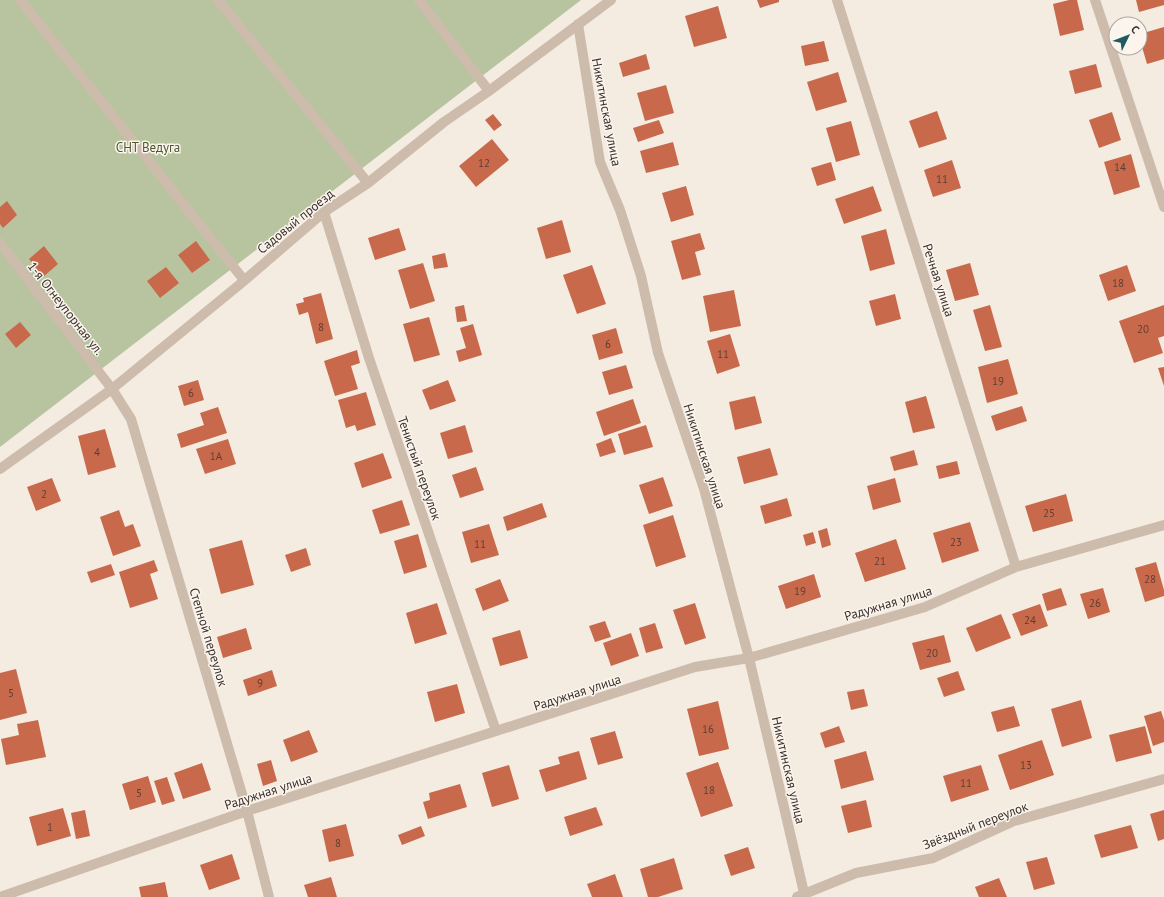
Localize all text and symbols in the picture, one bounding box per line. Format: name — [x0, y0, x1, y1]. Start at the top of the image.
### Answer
north arrow — [1108, 16, 1148, 56]
text: С — [1128, 22, 1143, 36]
street label: Никитинская улица — [588, 57, 625, 168]
park label: СНТ Ведуга — [116, 139, 180, 156]
house number: 12 — [478, 156, 490, 170]
house number: 14 — [1114, 160, 1126, 174]
house number: 11 — [936, 172, 948, 186]
street label: Садовый проезд — [254, 185, 337, 258]
street label: Речная улица — [919, 241, 958, 319]
street label: 1-я Огнеупорная ул. — [24, 258, 107, 359]
house number: 18 — [1112, 276, 1124, 290]
house number: 8 — [318, 320, 324, 334]
house number: 20 — [1137, 322, 1149, 336]
house number: 6 — [605, 337, 611, 351]
house number: 11 — [717, 347, 729, 361]
house number: 19 — [992, 374, 1004, 388]
house number: 6 — [188, 386, 194, 400]
street label: Никитинская улица — [679, 401, 730, 511]
street label: Тенистый переулок — [394, 414, 446, 523]
house number: 4 — [94, 445, 100, 459]
house number: 1А — [210, 449, 223, 463]
house number: 2 — [41, 487, 47, 501]
house number: 25 — [1043, 506, 1055, 520]
house number: 23 — [950, 535, 962, 549]
house number: 11 — [474, 537, 486, 551]
house number: 21 — [874, 554, 886, 568]
house number: 28 — [1144, 572, 1156, 586]
street label: Радужная улица — [842, 582, 934, 625]
house number: 19 — [794, 584, 806, 598]
street label: Степной переулок — [185, 586, 232, 689]
house number: 26 — [1089, 596, 1101, 610]
house number: 24 — [1024, 613, 1036, 627]
house number: 20 — [926, 646, 938, 660]
street label: Радужная улица — [531, 670, 623, 715]
house number: 9 — [257, 676, 263, 690]
house number: 5 — [8, 686, 14, 700]
street label: Никитинская улица — [768, 715, 809, 825]
house number: 16 — [702, 722, 714, 736]
house number: 13 — [1020, 758, 1032, 772]
street label: Радужная улица — [222, 769, 314, 814]
house number: 11 — [960, 776, 972, 790]
house number: 18 — [703, 783, 715, 797]
house number: 5 — [136, 786, 142, 800]
street label: Звёздный переулок — [920, 797, 1031, 853]
house number: 1 — [47, 820, 53, 834]
house number: 8 — [335, 836, 341, 850]

